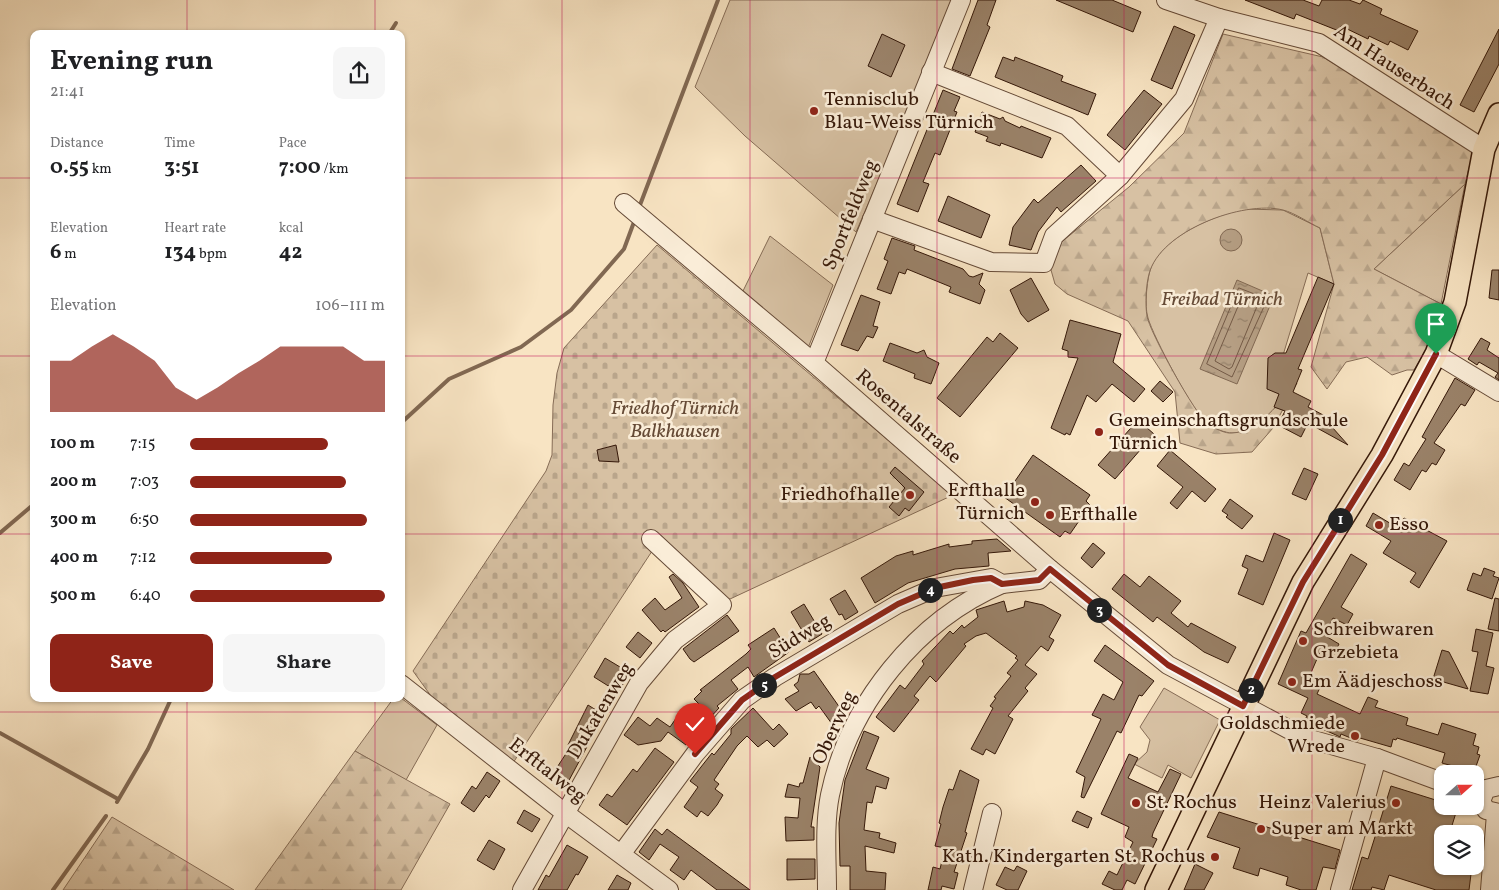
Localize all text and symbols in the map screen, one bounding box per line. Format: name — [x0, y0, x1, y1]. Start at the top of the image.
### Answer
street label: Am Hauserbach — [1328, 18, 1460, 118]
text: Evening run — [50, 42, 214, 81]
button: share — [333, 47, 385, 99]
text: 21:41 — [50, 81, 84, 103]
place label: Tennisclub Blau-Weiss Türnich — [824, 86, 994, 137]
marker: Tennisclub Blau-Weiss Türnich — [808, 105, 820, 117]
text: Distance — [50, 134, 104, 153]
text: Time — [164, 134, 195, 153]
text: Pace — [279, 134, 307, 153]
text: 0.55 — [50, 153, 89, 182]
text: 3:51 — [164, 153, 200, 182]
text: 7:00 — [279, 153, 321, 182]
street label: Sportfeldweg — [816, 155, 886, 275]
text: km — [89, 160, 112, 179]
text: /km — [321, 160, 349, 179]
text: Elevation — [50, 219, 108, 238]
text: Heart rate — [164, 219, 226, 238]
text: kcal — [279, 219, 304, 238]
text: 6 — [50, 238, 62, 267]
text: 134 — [164, 238, 196, 267]
text: 42 — [279, 238, 302, 267]
text: m — [62, 245, 77, 264]
text: bpm — [196, 245, 227, 264]
park label: Freibad Türnich — [1161, 286, 1283, 314]
text: Elevation — [50, 295, 117, 317]
text: 106–111 m — [315, 295, 385, 317]
pin — [1415, 303, 1457, 354]
icon: arrive — [1422, 310, 1450, 338]
street label: Rosentalstraße — [849, 363, 967, 471]
park label: Friedhof Türnich Balkhausen — [611, 395, 739, 446]
place label: Gemeinschaftsgrundschule Türnich — [1109, 407, 1348, 458]
marker: Gemeinschaftsgrundschule Türnich — [1093, 426, 1105, 438]
text: 100 m — [50, 433, 95, 455]
text: 7:15 — [130, 433, 155, 455]
text: 200 m — [50, 471, 97, 493]
text: 7:03 — [130, 471, 159, 493]
place label: Erfthalle Türnich — [948, 477, 1025, 528]
place label: Friedhofhalle — [781, 481, 900, 509]
marker: Friedhofhalle — [904, 489, 916, 501]
marker: Erfthalle Türnich — [1029, 496, 1041, 508]
place label: Erfthalle — [1060, 501, 1138, 529]
pin: 1 — [1328, 508, 1352, 532]
text: 300 m — [50, 509, 96, 531]
text: 6:50 — [130, 509, 159, 531]
marker: Erfthalle — [1044, 509, 1056, 521]
text: 1 — [1338, 511, 1343, 530]
place label: Esso — [1389, 511, 1429, 539]
marker: Esso — [1373, 519, 1385, 531]
text: 400 m — [50, 547, 98, 569]
text: 7:12 — [130, 547, 156, 569]
pin: 4 — [918, 578, 942, 602]
text: 4 — [926, 581, 935, 600]
text: 500 m — [50, 585, 96, 607]
text: 6:40 — [130, 585, 161, 607]
pin: 3 — [1086, 598, 1112, 622]
text: 3 — [1096, 601, 1103, 620]
street label: Südweg — [763, 607, 837, 667]
place label: Schreibwaren Grzebieta — [1313, 616, 1434, 667]
button: Save — [50, 634, 213, 692]
button: Share — [223, 634, 385, 692]
marker: Schreibwaren Grzebieta — [1297, 635, 1309, 647]
street label: Dukatenweg — [561, 657, 641, 765]
place label: Em Äädjeschoss — [1302, 668, 1443, 696]
pin: 5 — [752, 672, 776, 698]
text: 5 — [761, 676, 768, 695]
marker: Em Äädjeschoss — [1286, 676, 1298, 688]
pin: 2 — [1238, 678, 1264, 702]
text: 2 — [1248, 681, 1255, 700]
street label: Oberweg — [806, 687, 864, 769]
pin — [674, 703, 716, 754]
icon: check — [681, 710, 709, 738]
place label: Goldschmiede Wrede — [1220, 710, 1345, 761]
marker: Goldschmiede Wrede — [1349, 730, 1361, 742]
street label: Erfttalweg — [502, 732, 592, 810]
north arrow — [1434, 765, 1484, 815]
map controls — [1434, 765, 1484, 875]
place label: St. Rochus — [1146, 789, 1237, 817]
place label: Heinz Valerius — [1259, 789, 1386, 817]
marker: St. Rochus — [1130, 797, 1142, 809]
marker: Heinz Valerius — [1390, 797, 1402, 809]
place label: Super am Markt — [1271, 815, 1413, 843]
marker: Super am Markt — [1255, 823, 1267, 835]
button: layers — [1434, 825, 1484, 875]
place label: Kath. Kindergarten St. Rochus — [942, 843, 1205, 871]
marker: Kath. Kindergarten St. Rochus — [1209, 851, 1221, 863]

